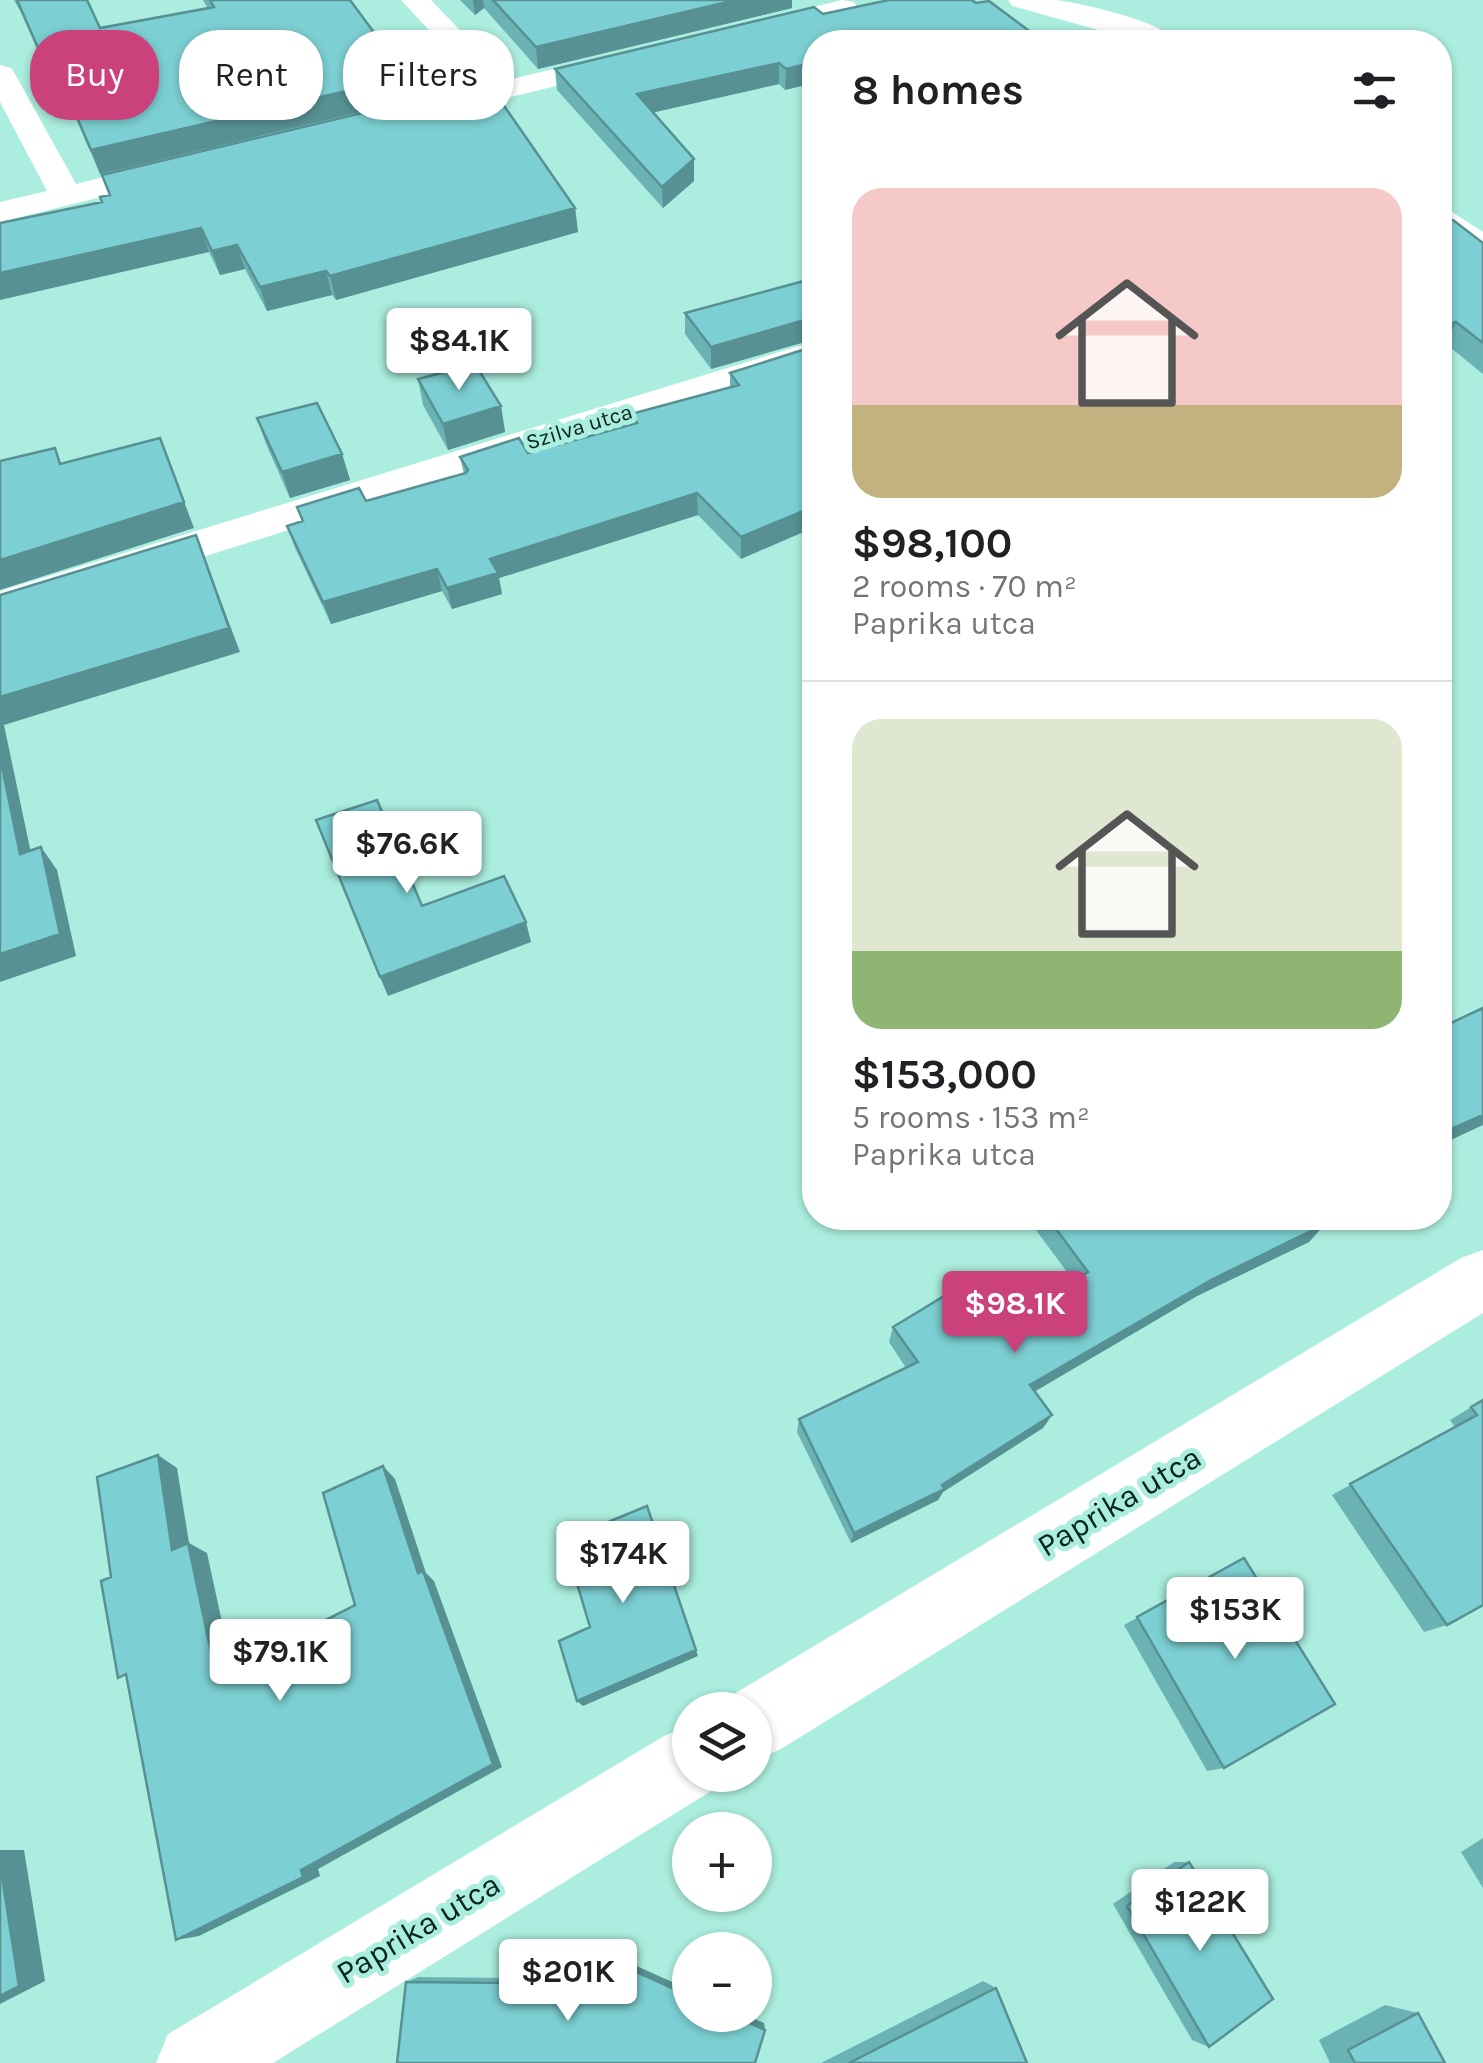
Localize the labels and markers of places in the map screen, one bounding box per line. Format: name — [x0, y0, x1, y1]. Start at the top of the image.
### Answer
pin: $84.1K — [378, 308, 540, 393]
pin: $76.6K — [326, 811, 488, 896]
pin: $98.1K — [934, 1271, 1096, 1356]
pin: $174K — [553, 1521, 693, 1606]
pin: $153K — [1165, 1577, 1305, 1662]
pin: $79.1K — [199, 1619, 361, 1704]
pin: $122K — [1130, 1869, 1270, 1954]
pin: $201K — [498, 1939, 638, 2024]

